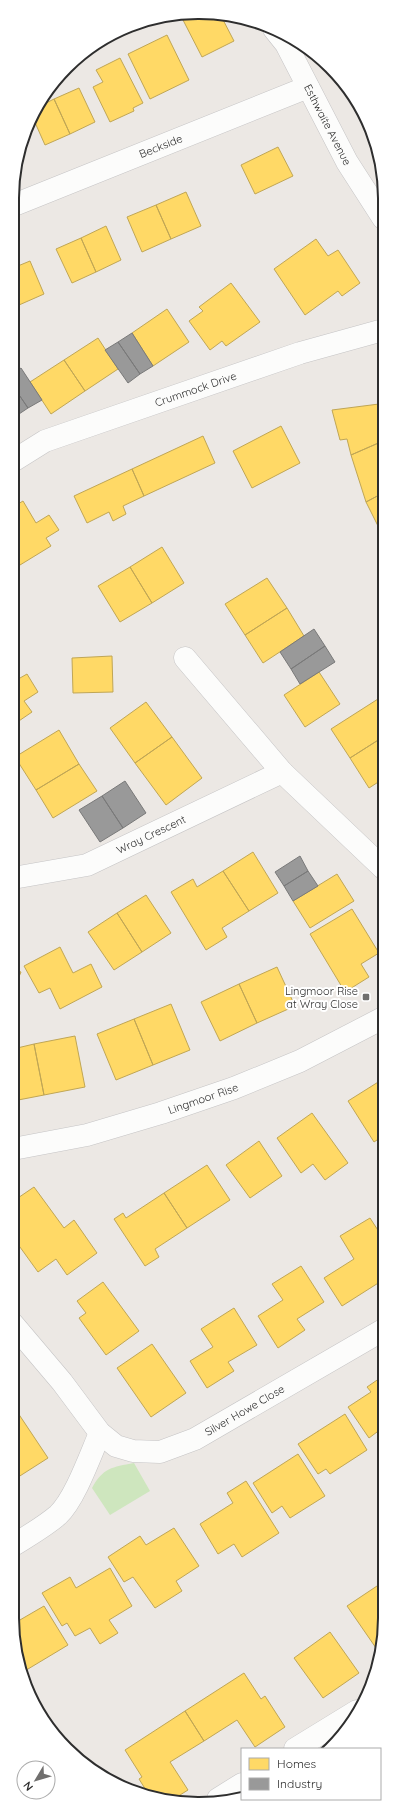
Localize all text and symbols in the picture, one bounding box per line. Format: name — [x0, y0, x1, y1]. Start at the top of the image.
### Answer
street label: Esthwaite Avenue — [301, 82, 354, 168]
street label: Beckside — [137, 131, 184, 161]
street label: Crummock Drive — [153, 368, 238, 410]
street label: Wray Crescent — [114, 812, 188, 857]
place label: Lingmoor Rise at Wray Close — [285, 984, 358, 1011]
marker: Lingmoor Rise at Wray Close — [361, 992, 371, 1002]
street label: Lingmoor Rise — [166, 1080, 240, 1117]
street label: Silver Howe Close — [202, 1382, 287, 1439]
legend — [241, 1748, 381, 1800]
text: Homes — [277, 1756, 317, 1771]
north arrow — [16, 1760, 56, 1800]
text: Industry — [277, 1776, 322, 1791]
text: N — [20, 1779, 36, 1794]

